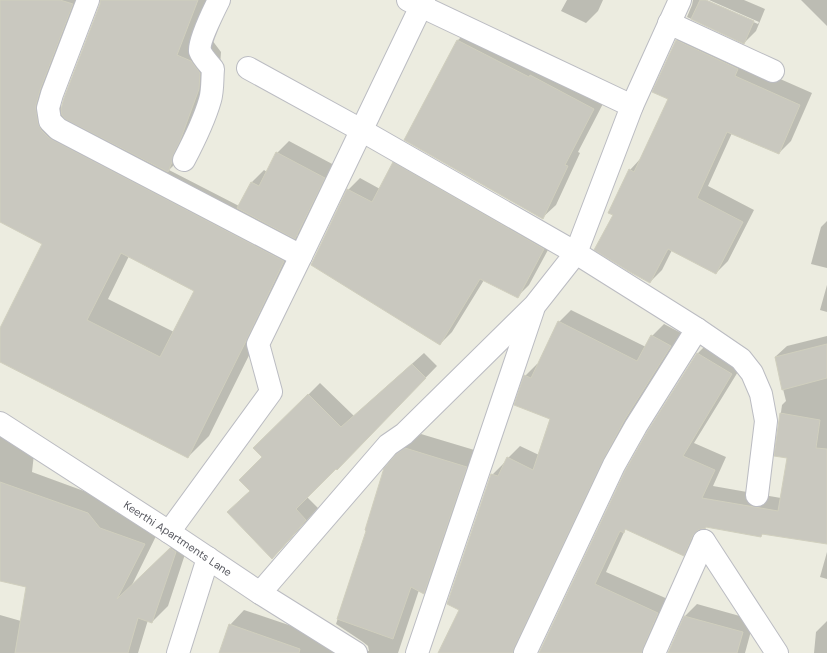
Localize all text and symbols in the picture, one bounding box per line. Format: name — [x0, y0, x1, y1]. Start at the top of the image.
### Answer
street label: Keerthi Apartments Lane — [121, 498, 235, 579]

